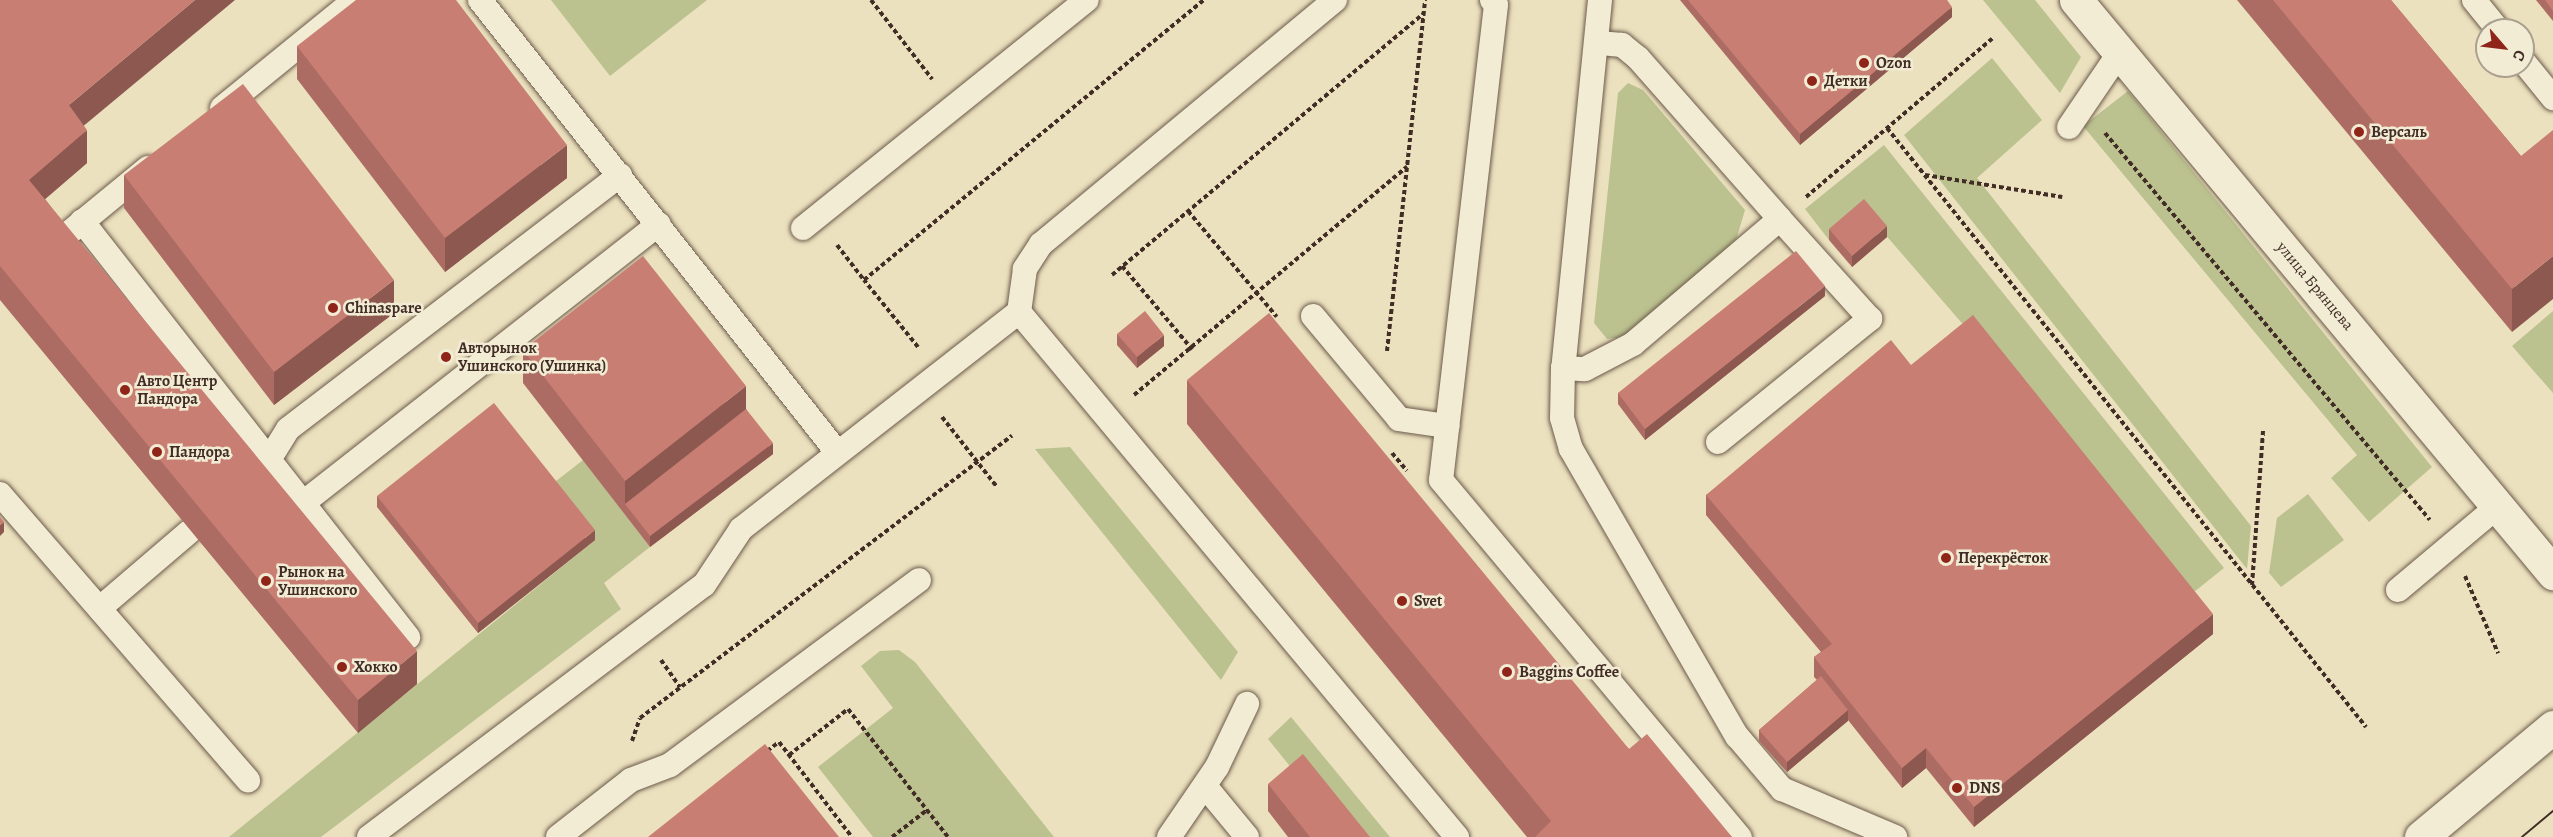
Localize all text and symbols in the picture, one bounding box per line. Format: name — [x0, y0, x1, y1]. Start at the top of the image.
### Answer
north arrow — [2475, 18, 2535, 78]
text: С — [2507, 46, 2531, 65]
place label: Ozon — [1876, 53, 1911, 73]
marker: Ozon — [1857, 56, 1871, 70]
place label: Детки — [1824, 71, 1868, 91]
marker: Детки — [1805, 74, 1819, 88]
place label: Версаль — [2371, 122, 2427, 142]
marker: Версаль — [2352, 125, 2366, 139]
street label: улица Брянцева — [2272, 238, 2358, 334]
place label: Chinaspare — [345, 298, 422, 318]
marker: Chinaspare — [326, 301, 340, 315]
place label: Авторынок Ушинского (Ушинка) — [458, 338, 606, 376]
marker: Авторынок Ушинского (Ушинка) — [439, 350, 453, 364]
place label: Авто Центр Пандора — [137, 371, 217, 409]
marker: Авто Центр Пандора — [118, 383, 132, 397]
place label: Пандора — [169, 442, 230, 462]
marker: Пандора — [150, 445, 164, 459]
place label: Перекрёсток — [1958, 548, 2048, 568]
marker: Перекрёсток — [1939, 551, 1953, 565]
place label: Рынок на Ушинского — [278, 562, 357, 600]
marker: Рынок на Ушинского — [259, 574, 273, 588]
place label: Svet — [1414, 591, 1442, 611]
marker: Svet — [1395, 594, 1409, 608]
place label: Хокко — [354, 657, 397, 677]
marker: Хокко — [335, 660, 349, 674]
place label: Baggins Coffee — [1519, 662, 1619, 682]
marker: Baggins Coffee — [1500, 665, 1514, 679]
place label: DNS — [1969, 778, 2000, 798]
marker: DNS — [1950, 781, 1964, 795]

